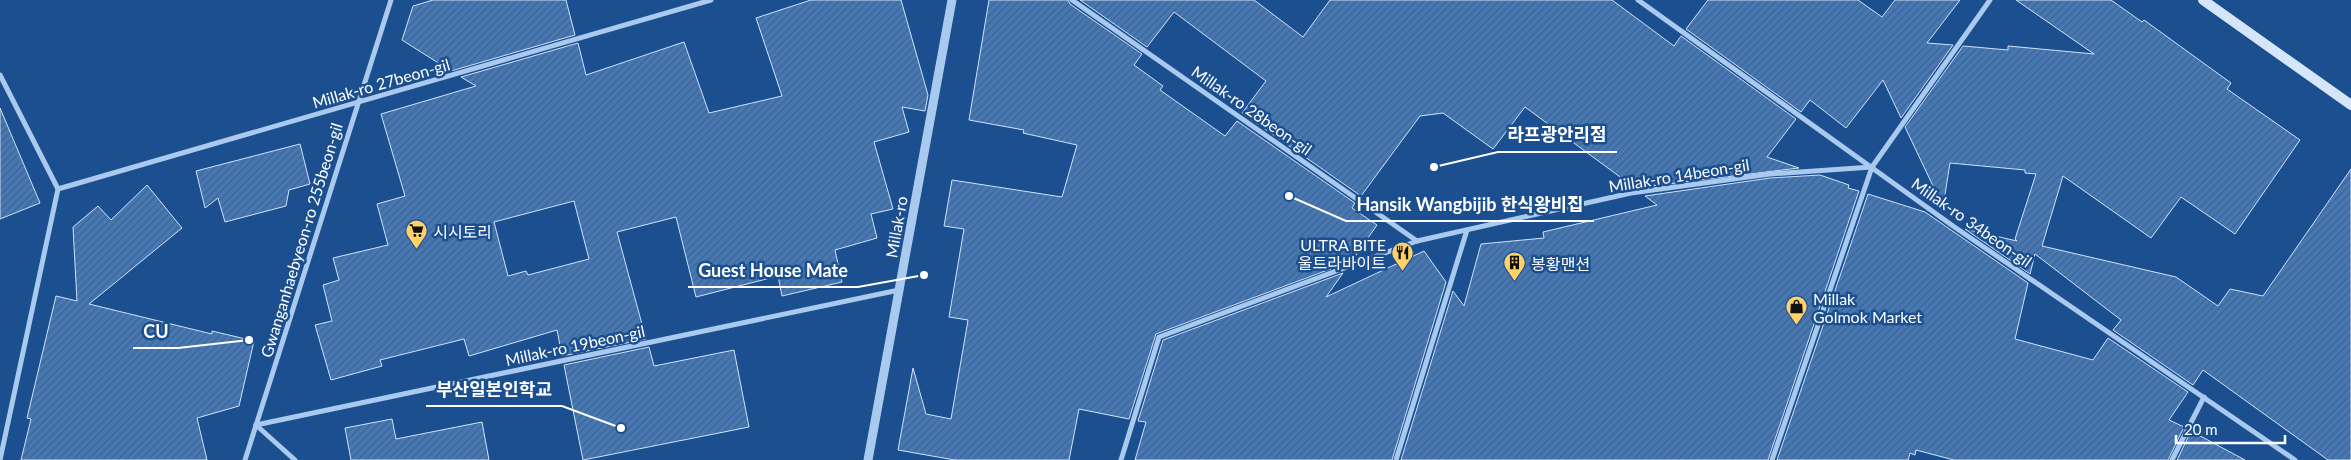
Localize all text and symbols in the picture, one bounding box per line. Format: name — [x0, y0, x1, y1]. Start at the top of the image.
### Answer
street label: Millak-ro 27beon-gil — [310, 54, 452, 112]
street label: Millak-ro 28beon-gil — [1188, 61, 1316, 159]
callout: 라프광안리점 — [1498, 119, 1617, 152]
street label: Gwanganhaebyeon-ro 255beon-gil — [256, 120, 346, 360]
text: 라프광안리점 — [1507, 123, 1607, 145]
street label: Millak-ro 14beon-gil — [1607, 154, 1751, 196]
street label: Millak-ro 34beon-gil — [1908, 173, 2036, 271]
callout: Hansik Wangbijib 한식왕비집 — [1346, 188, 1594, 221]
text: Hansik Wangbijib 한식왕비집 — [1356, 193, 1584, 215]
street label: Millak-ro — [881, 195, 911, 259]
supermarket icon: 시시토리 — [405, 219, 429, 250]
place label: 시시토리 — [433, 222, 492, 241]
place label: ULTRA BITE 울트라바이트 — [1298, 235, 1386, 272]
restaurant icon: ULTRA BITE 울트라바이트 — [1390, 241, 1414, 272]
building icon: 봉황맨션 — [1503, 251, 1527, 282]
callout: Guest House Mate — [688, 254, 858, 287]
place label: 봉황맨션 — [1531, 254, 1590, 273]
text: Guest House Mate — [698, 259, 848, 281]
place label: Millak Golmok Market — [1813, 289, 1922, 326]
shop icon: Millak Golmok Market — [1785, 295, 1809, 326]
callout: CU — [133, 315, 178, 348]
text: CU — [143, 320, 169, 342]
street label: Millak-ro 19beon-gil — [503, 321, 647, 369]
callout: 부산일본인학교 — [426, 373, 562, 406]
text: 부산일본인학교 — [436, 378, 552, 400]
scale bar — [2176, 412, 2285, 444]
text: 20 m — [2184, 420, 2218, 438]

